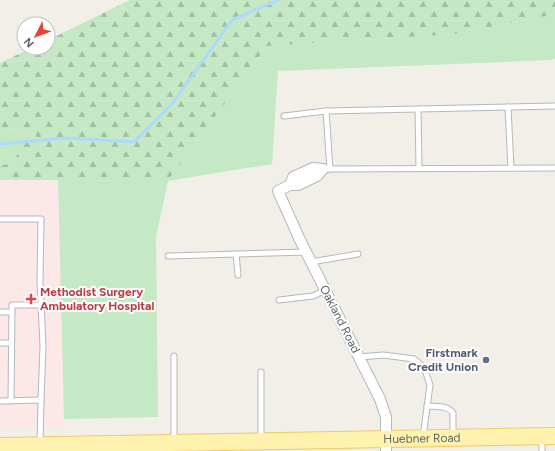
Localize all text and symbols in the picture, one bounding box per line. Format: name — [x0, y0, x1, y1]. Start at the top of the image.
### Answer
north arrow — [16, 16, 56, 56]
text: N — [21, 35, 37, 50]
street label: Oakland Road — [317, 283, 363, 355]
place label: Methodist Surgery Ambulatory Hospital — [40, 285, 154, 313]
marker: Methodist Surgery Ambulatory Hospital — [25, 293, 37, 305]
place label: Firstmark Credit Union — [408, 346, 479, 374]
marker: Firstmark Credit Union — [481, 355, 491, 365]
street label: Huebner Road — [383, 431, 461, 446]

